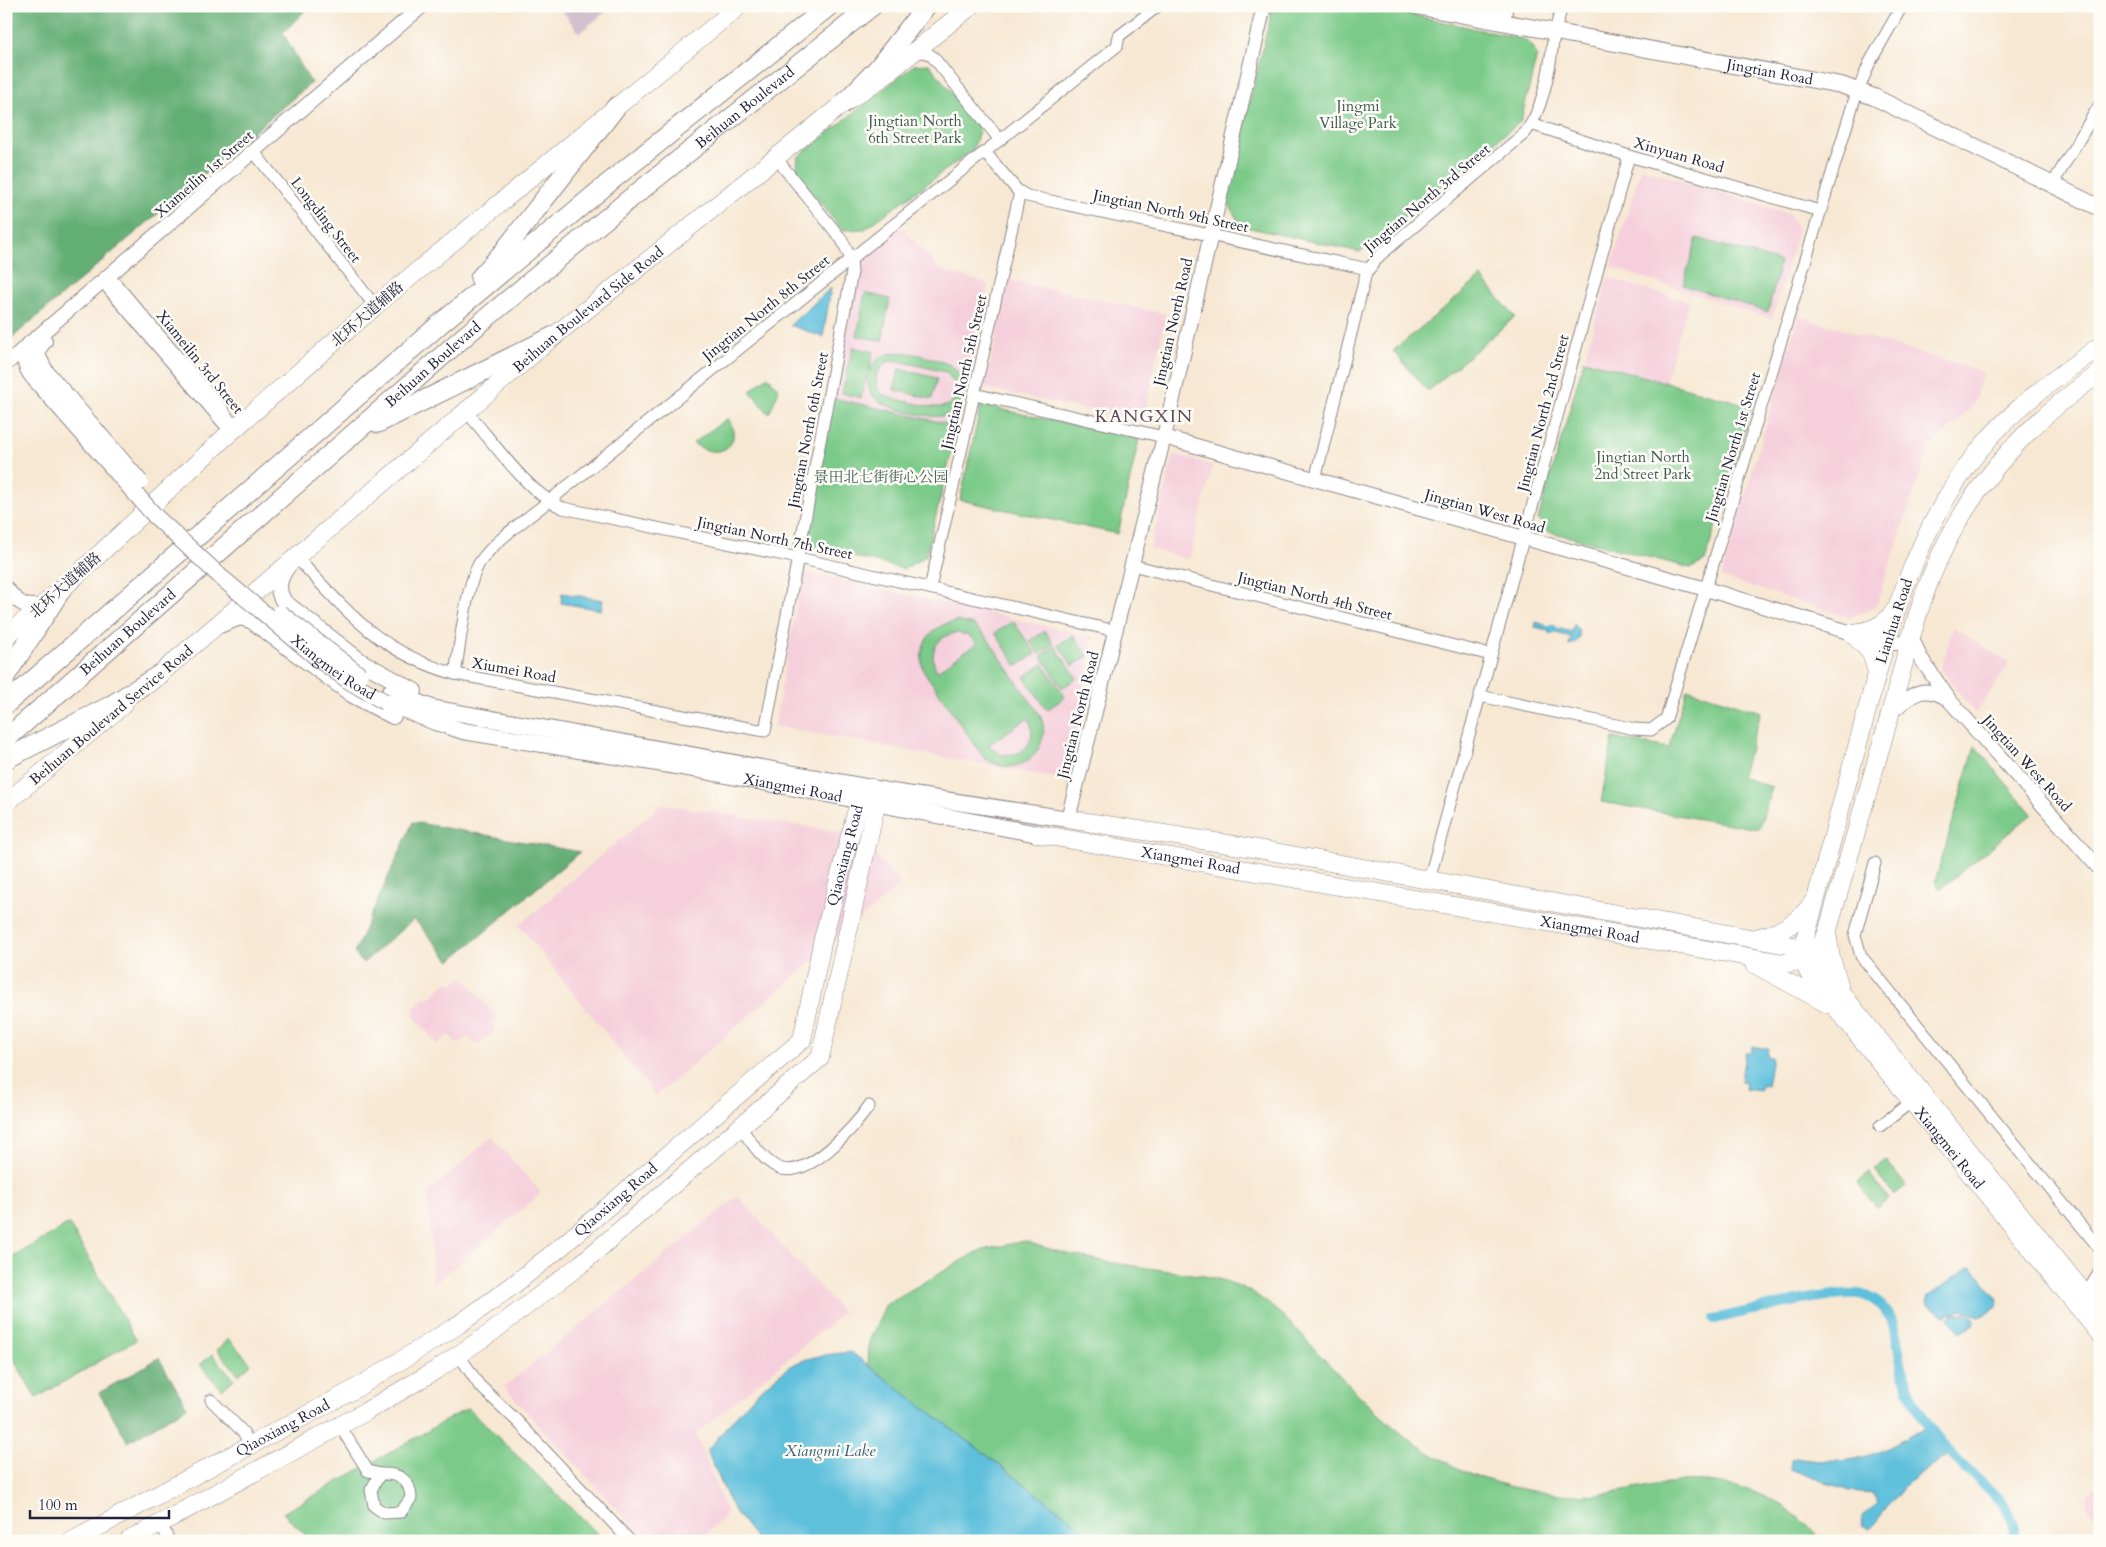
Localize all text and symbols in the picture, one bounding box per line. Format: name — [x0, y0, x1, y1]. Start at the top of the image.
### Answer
street label: Jingtian Road — [1723, 54, 1815, 90]
street label: Beihuan Boulevard — [691, 62, 798, 153]
park label: Jingmi Village Park — [1319, 96, 1397, 133]
park label: Jingtian North 6th Street Park — [866, 111, 963, 148]
street label: Xiameilin 1st Street — [151, 125, 258, 222]
street label: Xinyuan Road — [1632, 133, 1726, 177]
street label: Jingtian North 3rd Street — [1358, 139, 1494, 258]
street label: Longding Street — [286, 173, 366, 267]
street label: Jingtian North 9th Street — [1090, 184, 1251, 237]
street label: Beihuan Boulevard Side Road — [509, 242, 668, 377]
street label: Jingtian North 8th Street — [697, 250, 834, 367]
street label: Jingtian North Road — [1148, 256, 1197, 390]
street label: 北环大道辅路 — [326, 277, 408, 351]
street label: Jingtian North 5th Street — [936, 292, 992, 453]
street label: Xiameilin 3rd Street — [152, 306, 248, 418]
street label: Beihuan Boulevard — [381, 317, 485, 412]
street label: Jingtian North 2nd Street — [1512, 332, 1574, 496]
street label: Jingtian North 6th Street — [783, 350, 833, 512]
street label: Jingtian North 1st Street — [1700, 370, 1765, 526]
district label: KANGXIN — [1095, 404, 1193, 429]
park label: Jingtian North 2nd Street Park — [1594, 447, 1692, 484]
park label: 景田北七街街心公园 — [813, 467, 949, 487]
street label: Jingtian West Road — [1421, 484, 1548, 538]
street label: Jingtian North 7th Street — [694, 511, 855, 564]
street label: 北环大道辅路 — [25, 547, 105, 623]
street label: Jingtian North 4th Street — [1234, 567, 1394, 625]
street label: Lianhua Road — [1871, 576, 1917, 666]
street label: Beihuan Boulevard — [75, 584, 180, 680]
street label: Xiangmei Road — [286, 630, 379, 704]
street label: Beihuan Boulevard Service Road — [25, 641, 197, 789]
street label: Jingtian North Road — [1052, 649, 1103, 783]
street label: Xiumei Road — [470, 653, 558, 687]
street label: Jingtian West Road — [1977, 709, 2076, 816]
street label: Xiangmei Road — [742, 769, 844, 807]
street label: Qiaoxiang Road — [822, 803, 868, 908]
street label: Xiangmei Road — [1140, 842, 1242, 879]
street label: Xiangmei Road — [1539, 911, 1641, 948]
street label: Xiangmei Road — [1910, 1103, 1989, 1193]
street label: Qiaoxiang Road — [570, 1158, 662, 1241]
street label: Qiaoxiang Road — [232, 1395, 333, 1461]
water label: Xiangmi Lake — [785, 1440, 876, 1462]
scale bar — [30, 1487, 169, 1519]
text: 100 m — [38, 1495, 78, 1515]

